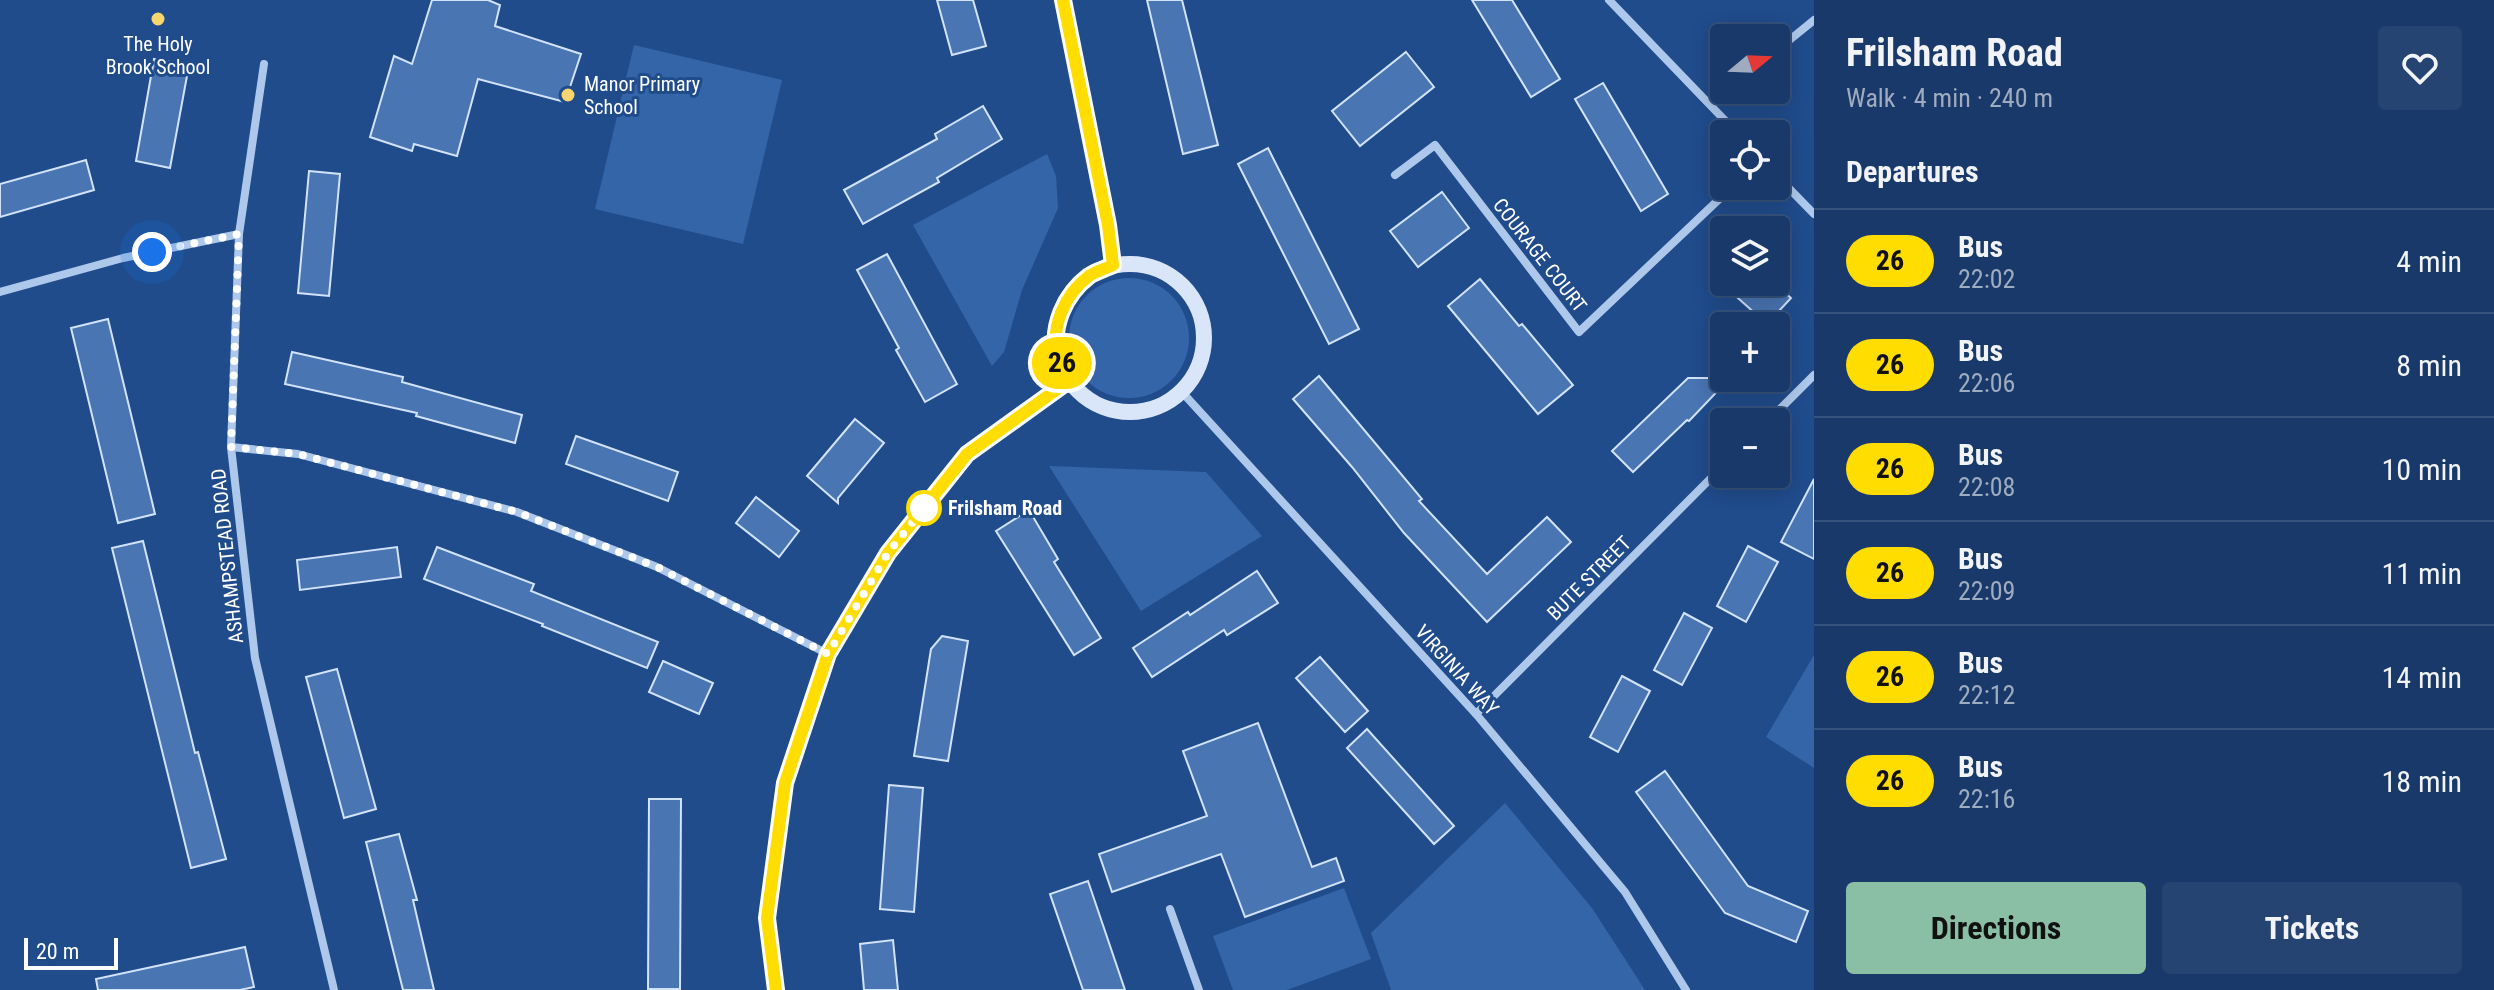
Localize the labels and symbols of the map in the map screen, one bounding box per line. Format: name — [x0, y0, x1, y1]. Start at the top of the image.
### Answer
marker: The Holy Brook School — [149, 10, 167, 28]
north arrow — [1710, 24, 1790, 104]
place label: The Holy Brook School — [106, 32, 210, 79]
place label: Manor Primary School — [584, 72, 700, 119]
marker: Manor Primary School — [559, 86, 577, 104]
street label: COURAGE COURT — [1488, 193, 1592, 317]
your location — [132, 232, 172, 272]
line badge: 26 — [1026, 337, 1098, 389]
street label: ASHAMPSTEAD ROAD — [206, 467, 248, 645]
marker: Frilsham Road — [907, 491, 941, 525]
place label: Frilsham Road — [948, 496, 1062, 520]
street label: BUTE STREET — [1542, 531, 1636, 625]
street label: VIRGINIA WAY — [1410, 620, 1504, 720]
scale bar — [24, 934, 118, 970]

